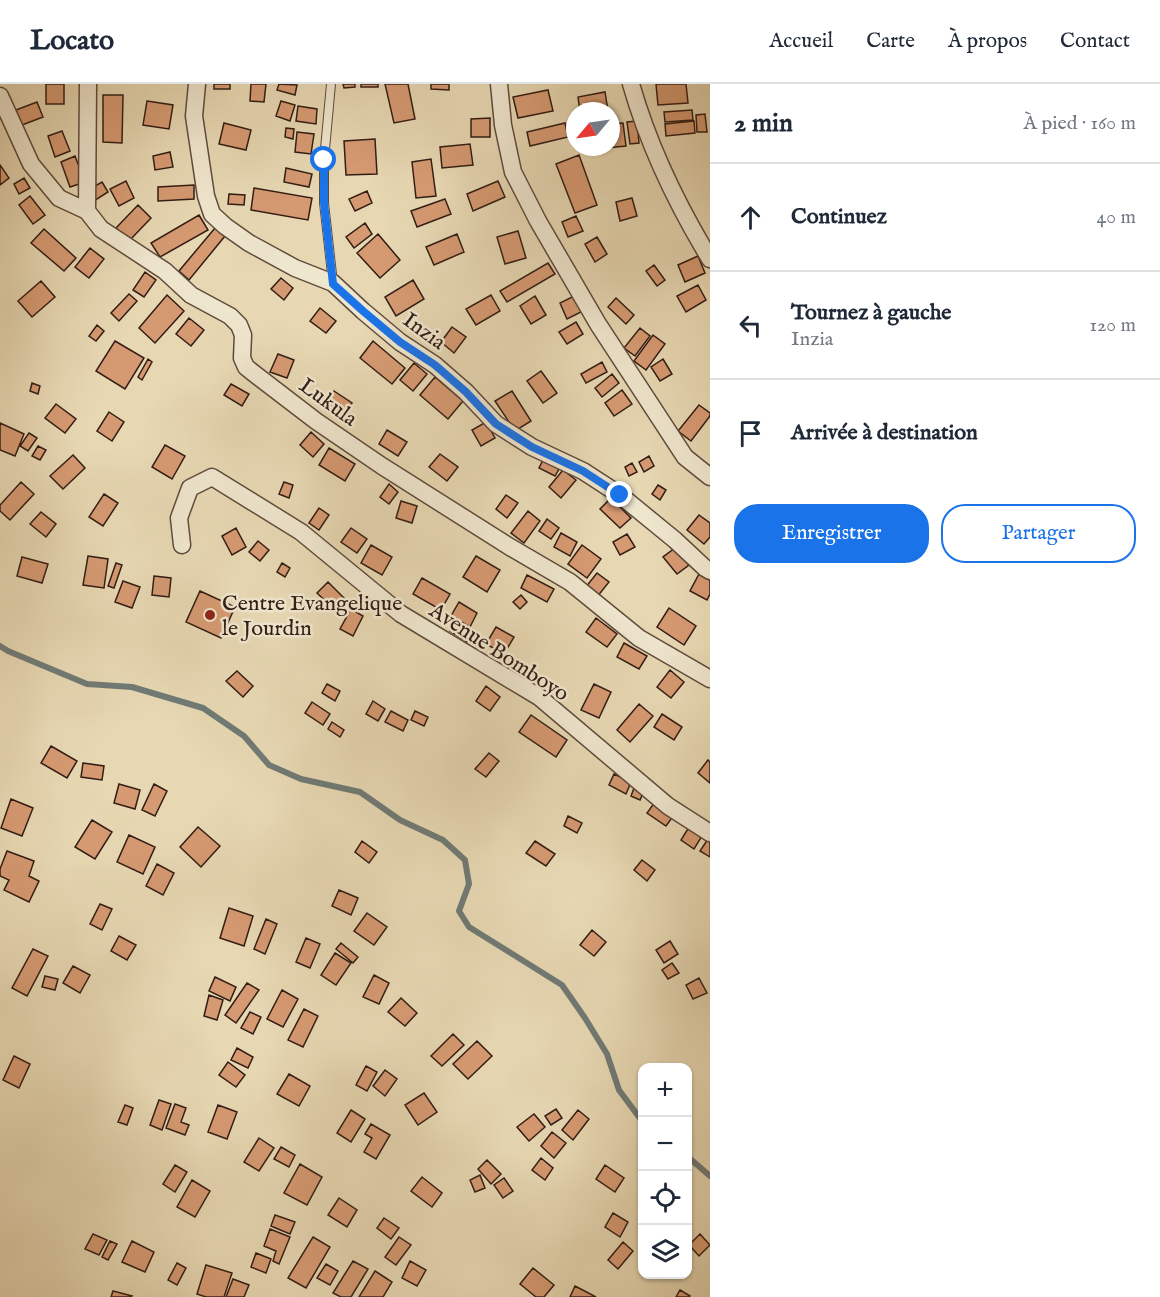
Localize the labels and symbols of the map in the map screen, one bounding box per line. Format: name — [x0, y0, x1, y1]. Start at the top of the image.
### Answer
north arrow — [566, 102, 620, 156]
route start — [310, 146, 336, 172]
street label: Inzia — [397, 307, 451, 357]
street label: Lukula — [293, 372, 363, 434]
route end — [606, 481, 632, 507]
place label: Centre Evangelique le Jourdin — [222, 590, 402, 643]
street label: Avenue Bomboyo — [423, 597, 574, 708]
marker: Centre Evangelique le Jourdin — [203, 608, 217, 622]

